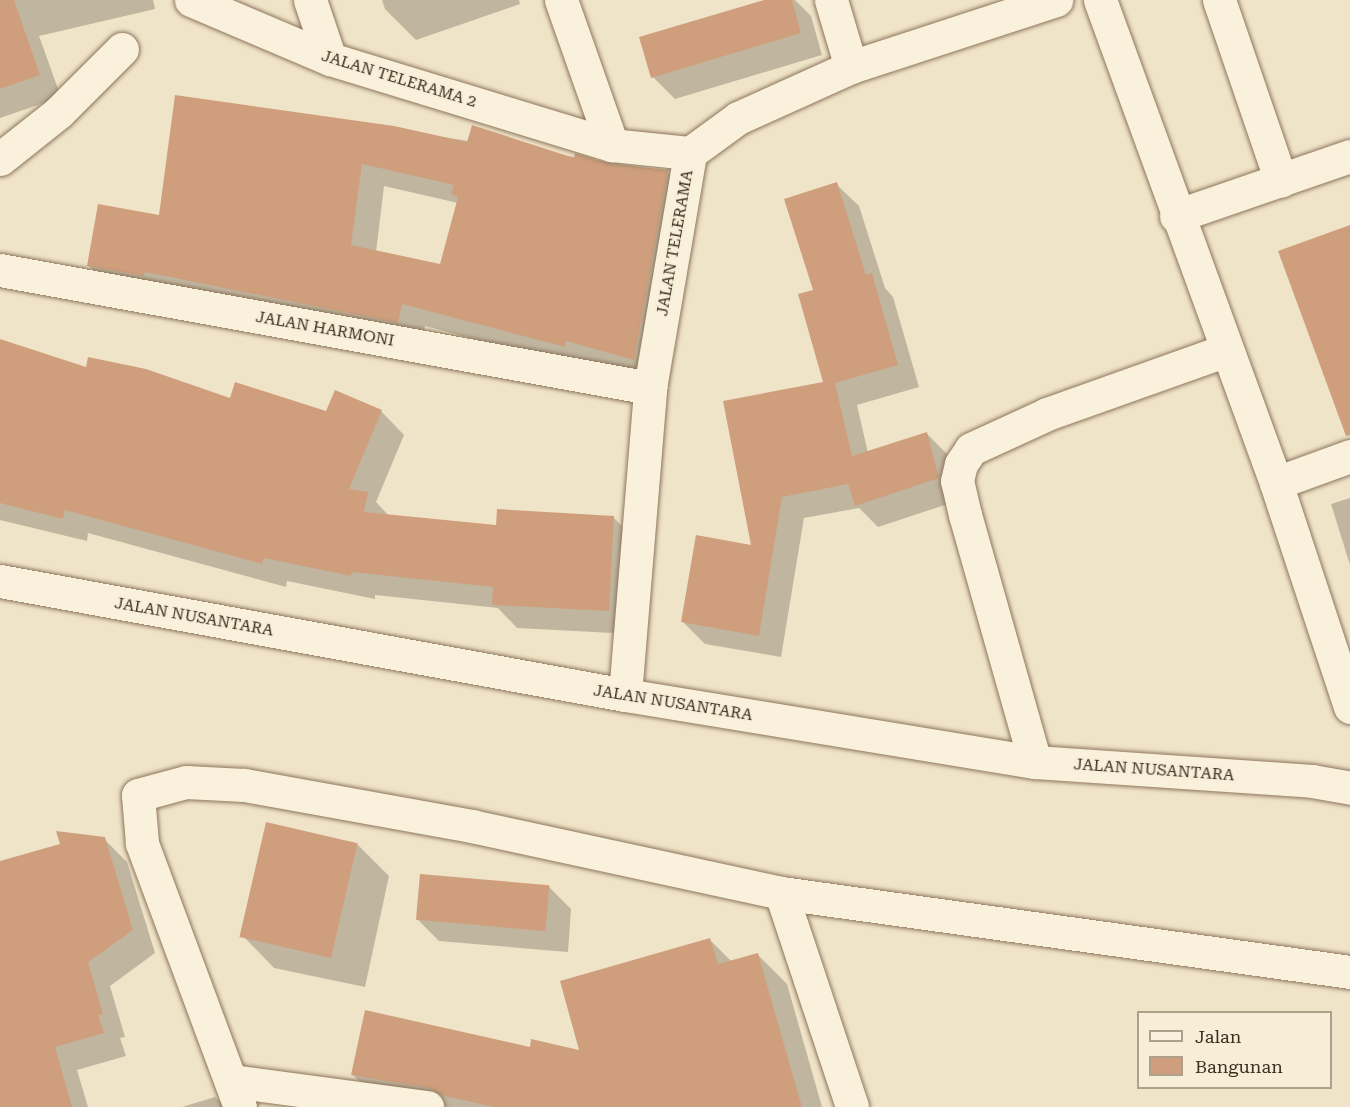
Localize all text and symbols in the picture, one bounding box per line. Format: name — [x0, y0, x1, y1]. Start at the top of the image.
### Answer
street label: JALAN TELERAMA 2 — [319, 46, 479, 112]
street label: JALAN TELERAMA — [653, 169, 697, 317]
street label: JALAN HARMONI — [254, 307, 396, 351]
street label: JALAN NUSANTARA — [113, 594, 275, 640]
street label: JALAN NUSANTARA — [592, 681, 754, 725]
street label: JALAN NUSANTARA — [1073, 755, 1235, 785]
legend — [1137, 1011, 1332, 1089]
text: Jalan — [1195, 1026, 1241, 1047]
text: Bangunan — [1195, 1056, 1283, 1077]

